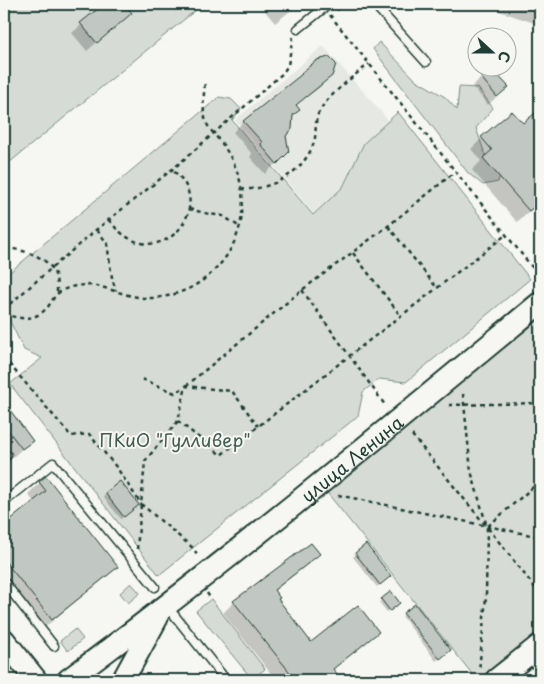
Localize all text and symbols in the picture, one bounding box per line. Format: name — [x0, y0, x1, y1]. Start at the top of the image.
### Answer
north arrow — [466, 28, 516, 78]
text: С — [493, 48, 516, 66]
street label: улица Ленина — [294, 408, 409, 508]
park label: ПКиО "Гулливер" — [99, 426, 251, 453]

